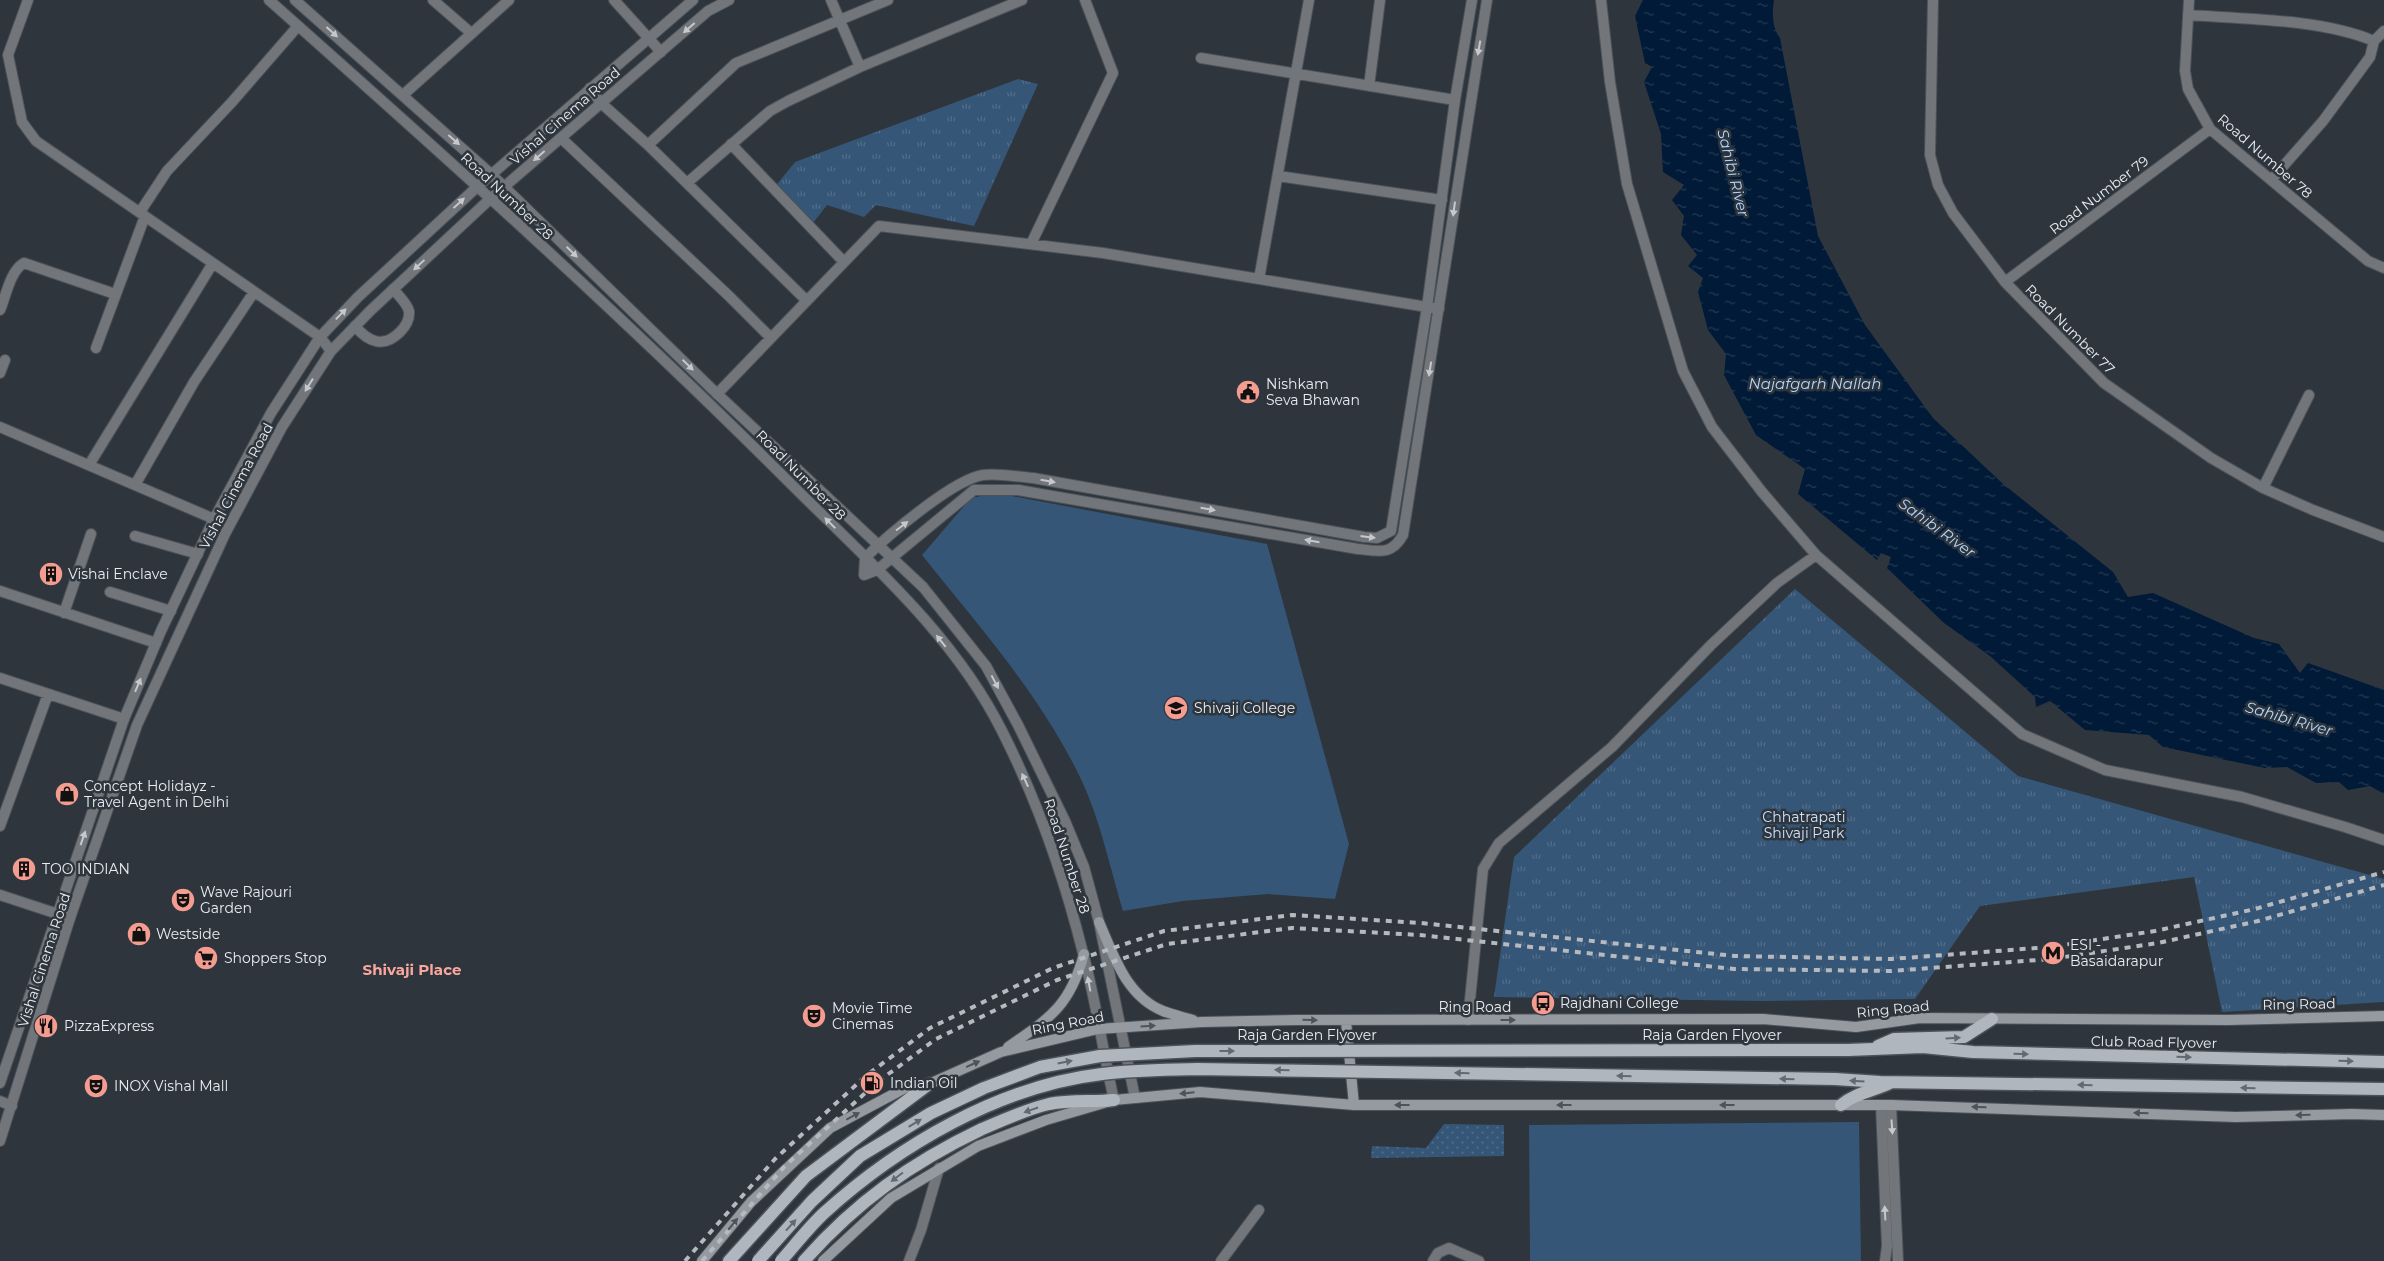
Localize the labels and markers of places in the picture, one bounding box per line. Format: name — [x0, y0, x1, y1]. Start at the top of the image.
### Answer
place label: Nishkam Seva Bhawan — [1266, 375, 1360, 409]
public building icon: Nishkam Seva Bhawan — [1235, 379, 1261, 405]
building icon: Vishai Enclave — [38, 561, 64, 587]
place label: Vishai Enclave — [68, 565, 168, 583]
school or university icon: Shivaji College — [1163, 695, 1189, 721]
place label: Shivaji College — [1194, 699, 1295, 717]
place label: Concept Holidayz - Travel Agent in Delhi — [84, 777, 229, 811]
shop icon: Concept Holidayz - Travel Agent in Delhi — [54, 781, 80, 807]
building icon: TOO INDIAN — [11, 856, 37, 882]
place label: TOO INDIAN — [42, 860, 130, 878]
place label: Wave Rajouri Garden — [200, 883, 292, 917]
theatre icon: Wave Rajouri Garden — [170, 887, 196, 913]
shop icon: Westside — [126, 921, 152, 947]
place label: Westside — [156, 925, 220, 943]
place label: ESI - Basaidarapur — [2070, 936, 2164, 970]
metro station icon: ESI - Basaidarapur — [2040, 940, 2066, 966]
supermarket icon: Shoppers Stop — [193, 945, 219, 971]
place label: Shoppers Stop — [224, 949, 327, 967]
bus stop icon: Rajdhani College — [1530, 990, 1556, 1016]
place label: Rajdhani College — [1560, 994, 1679, 1012]
place label: Movie Time Cinemas — [832, 999, 913, 1033]
theatre icon: Movie Time Cinemas — [801, 1003, 827, 1029]
restaurant icon: PizzaExpress — [33, 1013, 59, 1039]
place label: PizzaExpress — [64, 1017, 154, 1035]
fuel station icon: Indian Oil — [859, 1070, 885, 1096]
theatre icon: INOX Vishal Mall — [83, 1073, 109, 1099]
place label: Indian Oil — [890, 1074, 958, 1092]
place label: INOX Vishal Mall — [114, 1077, 228, 1095]

